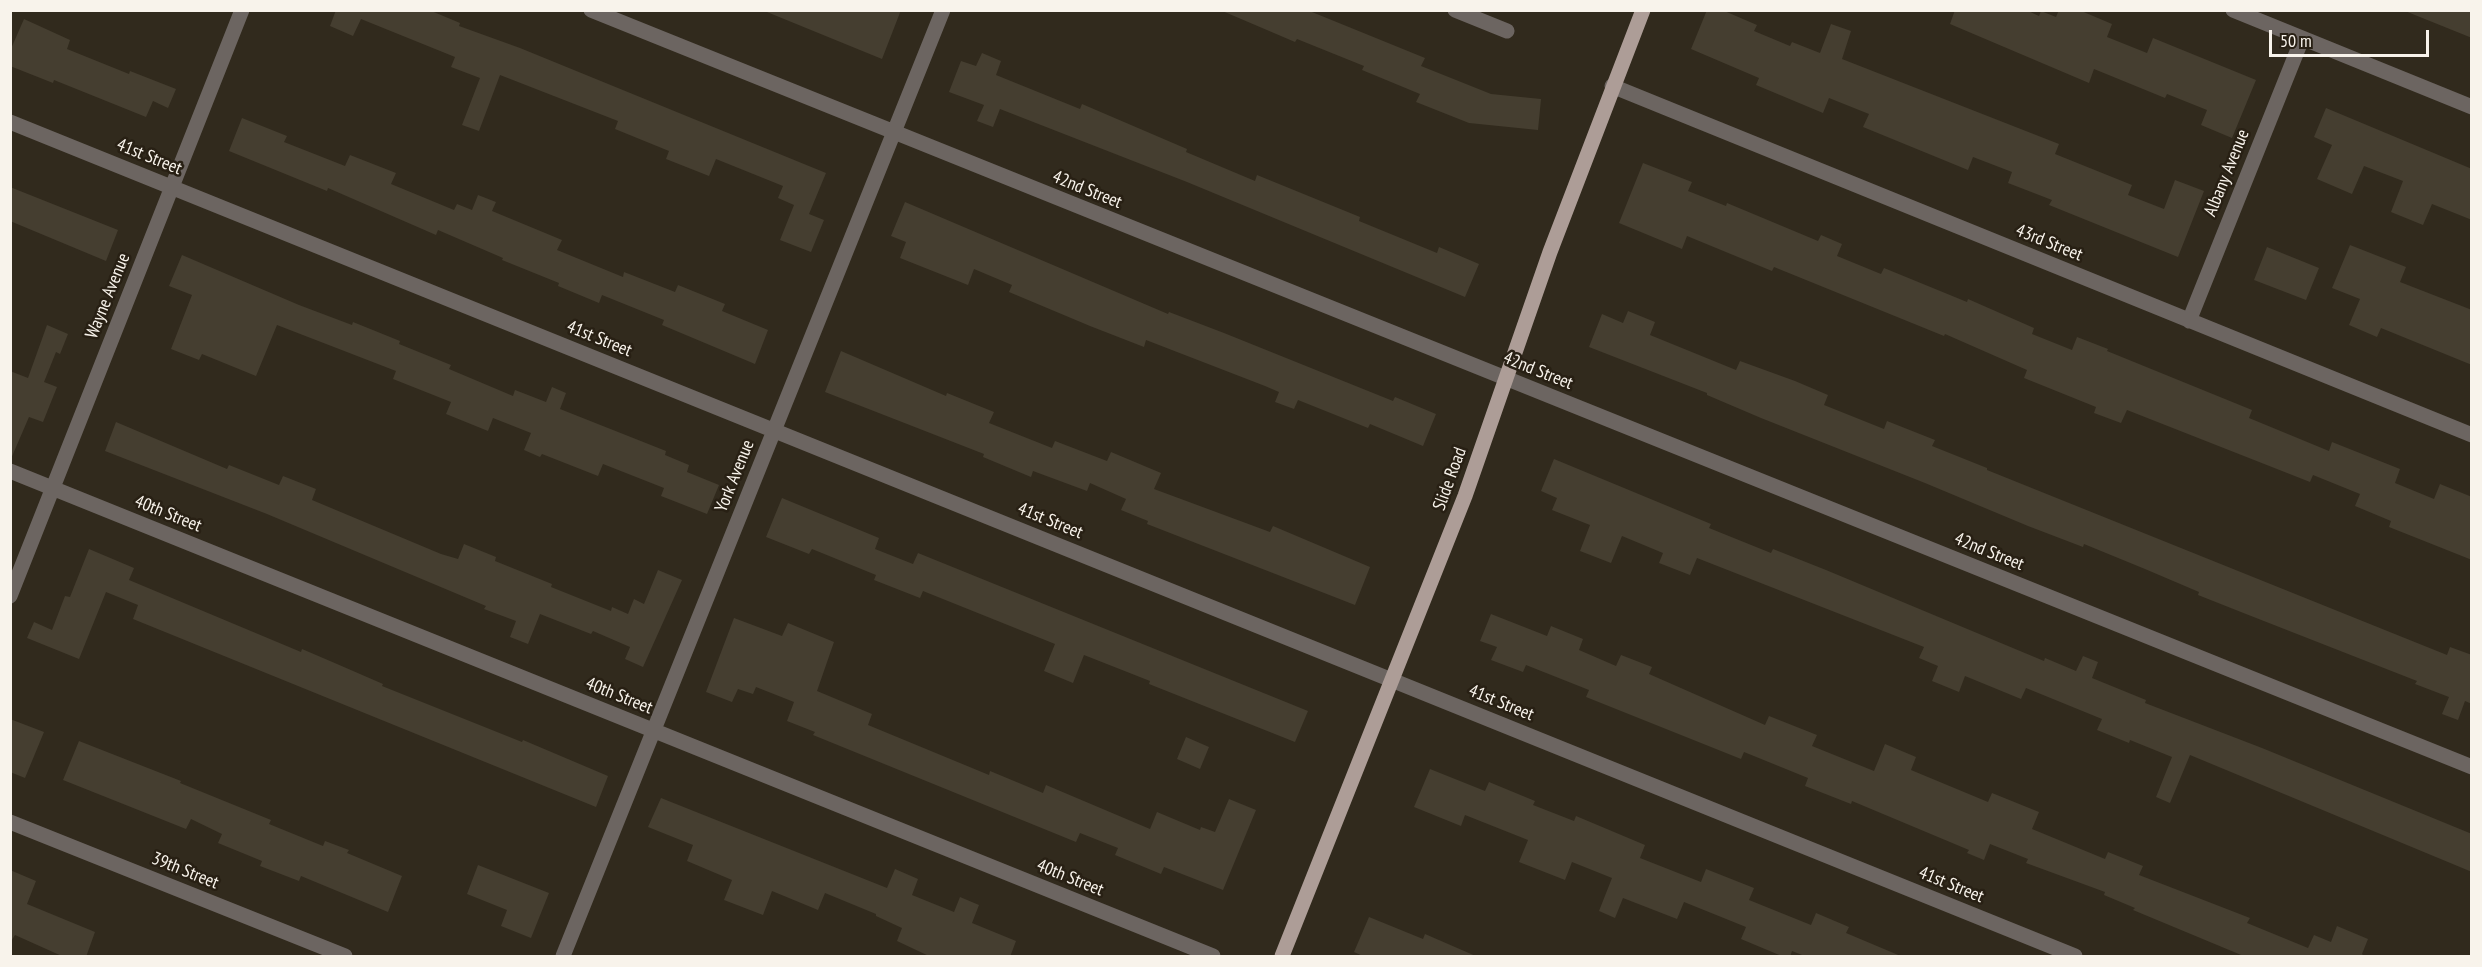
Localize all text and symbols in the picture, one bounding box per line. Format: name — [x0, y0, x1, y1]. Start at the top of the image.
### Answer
scale bar — [2272, 18, 2432, 56]
text: 50 m — [2280, 29, 2312, 52]
street label: Albany Avenue — [2200, 126, 2254, 220]
street label: 41st Street — [113, 134, 185, 180]
street label: 42nd Street — [1049, 166, 1125, 214]
street label: 43rd Street — [2013, 220, 2085, 266]
street label: Wayne Avenue — [81, 250, 135, 342]
street label: 41st Street — [563, 316, 635, 362]
street label: 42nd Street — [1500, 347, 1576, 395]
street label: York Avenue — [711, 437, 759, 515]
street label: Slide Road — [1429, 445, 1471, 513]
street label: 40th Street — [131, 491, 205, 537]
street label: 41st Street — [1014, 498, 1086, 544]
street label: 42nd Street — [1951, 528, 2027, 576]
street label: 40th Street — [582, 673, 656, 719]
street label: 41st Street — [1465, 680, 1537, 726]
street label: 39th Street — [148, 848, 222, 894]
street label: 40th Street — [1033, 855, 1107, 901]
street label: 41st Street — [1915, 862, 1987, 908]

